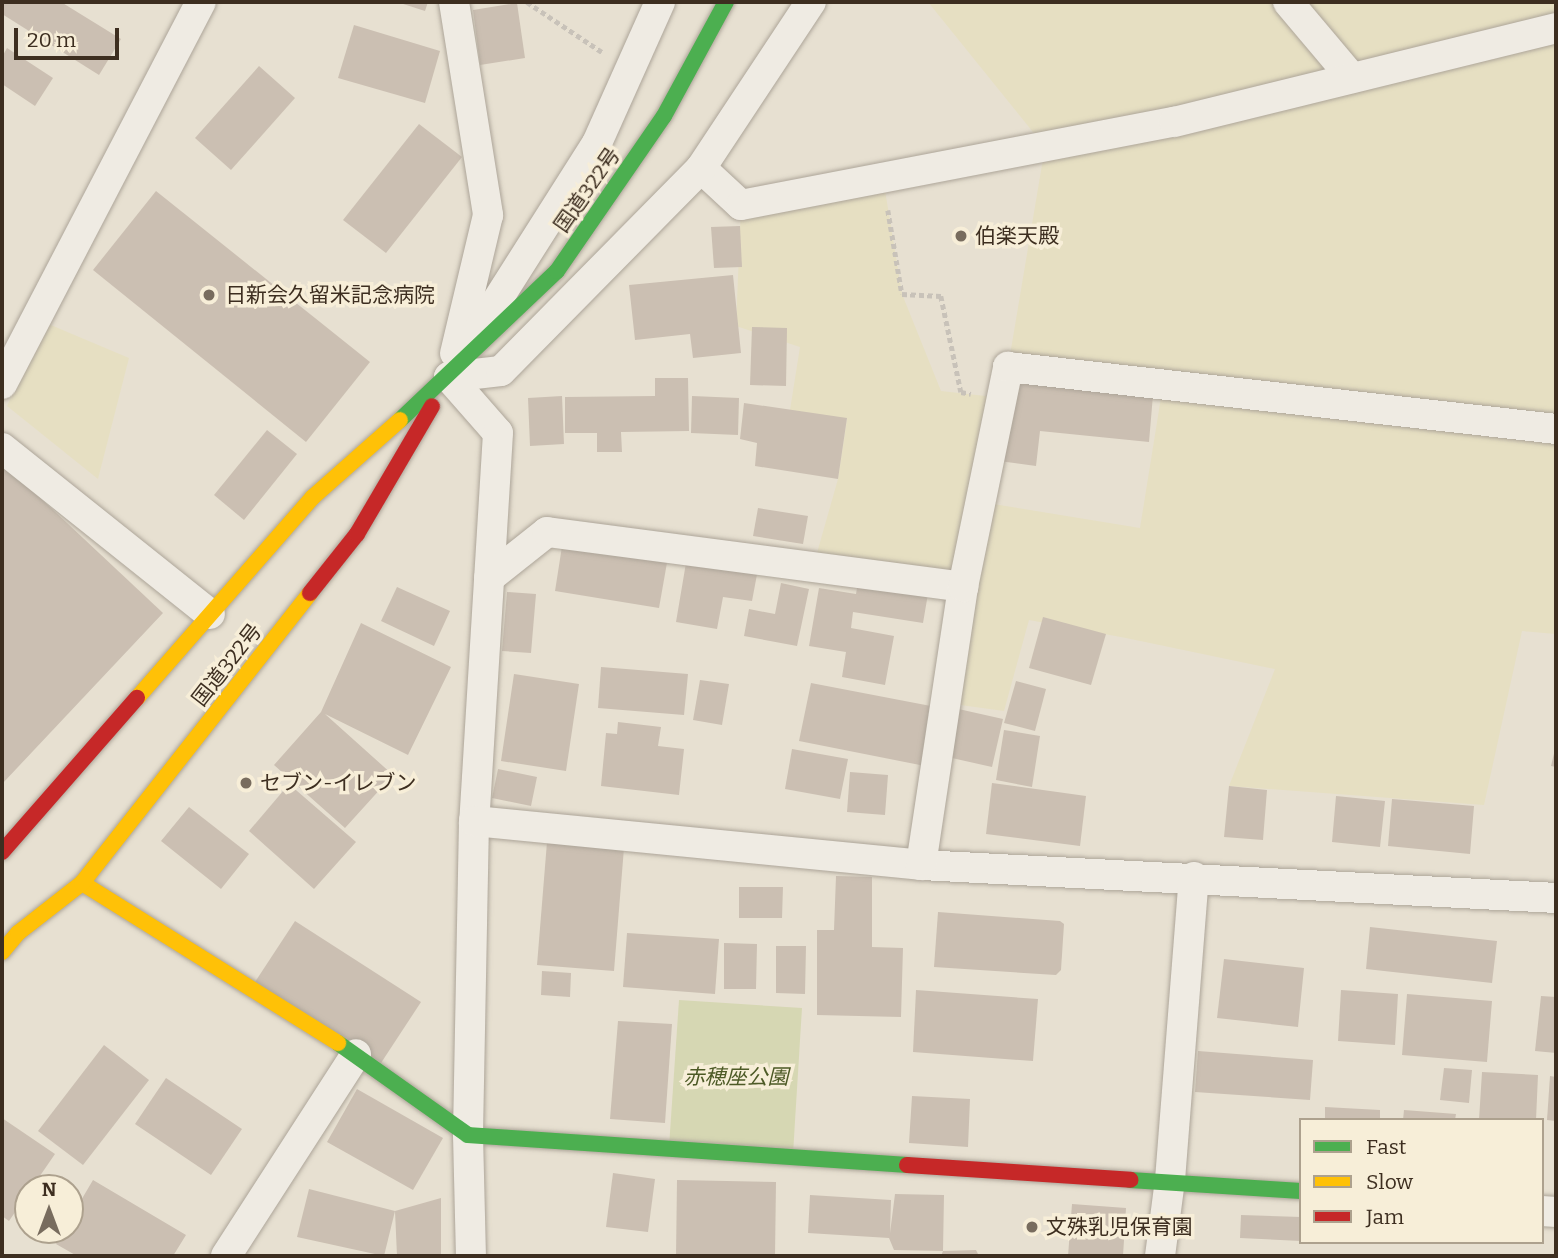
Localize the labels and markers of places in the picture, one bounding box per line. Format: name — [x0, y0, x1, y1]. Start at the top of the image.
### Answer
place label: 伯楽天殿 — [975, 223, 1059, 249]
marker: 伯楽天殿 — [953, 228, 969, 244]
place label: 日新会久留米記念病院 — [225, 282, 435, 308]
marker: 日新会久留米記念病院 — [199, 285, 219, 305]
place label: セブン-イレブン — [260, 770, 417, 796]
marker: セブン-イレブン — [238, 775, 254, 791]
place label: 文殊乳児保育園 — [1046, 1214, 1193, 1240]
marker: 文殊乳児保育園 — [1024, 1219, 1040, 1235]

